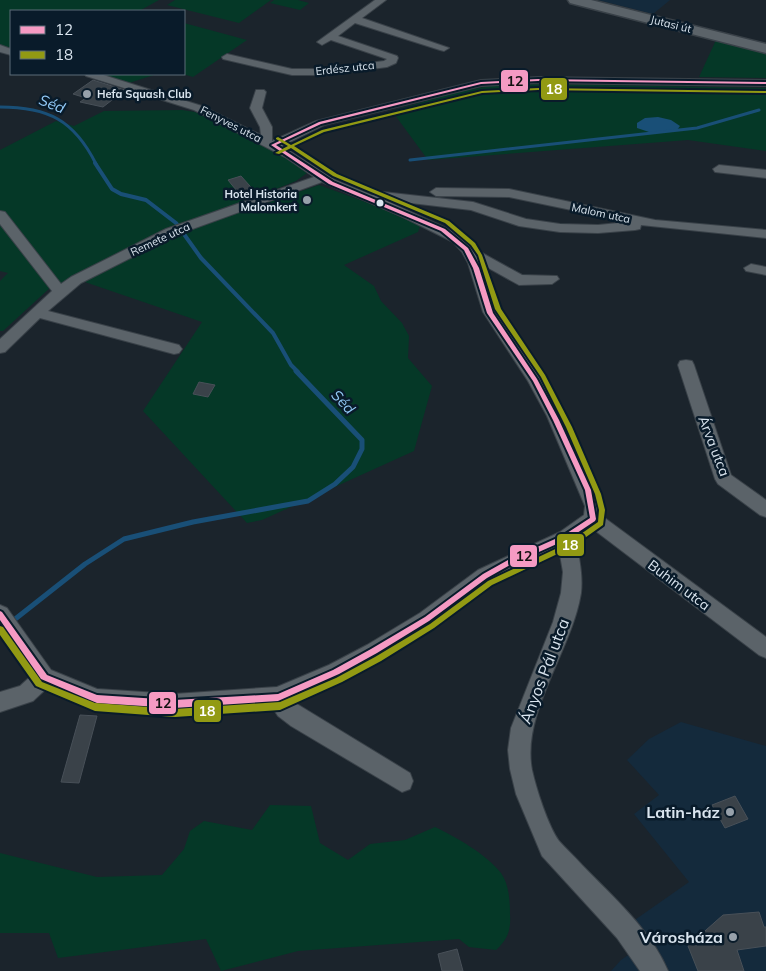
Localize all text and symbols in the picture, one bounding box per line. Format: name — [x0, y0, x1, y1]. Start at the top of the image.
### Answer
legend — [10, 10, 185, 75]
street label: Jutasi út — [649, 12, 693, 36]
text: 12 — [55, 20, 73, 39]
text: 18 — [55, 45, 73, 64]
street label: Erdész utca — [315, 58, 375, 78]
line badge: 12 — [500, 69, 529, 93]
text: 12 — [507, 72, 523, 90]
line badge: 18 — [540, 77, 568, 101]
text: 18 — [546, 80, 562, 98]
place label: Hefa Squash Club — [97, 87, 192, 101]
marker: Hefa Squash Club — [81, 88, 93, 100]
water label: Séd — [36, 90, 68, 117]
street label: Fenyves utca — [198, 103, 264, 145]
place label: Hotel Historia Malomkert — [225, 187, 297, 214]
marker: Hotel Historia Malomkert — [301, 194, 313, 206]
unlabelled marker — [375, 198, 385, 208]
street label: Malom utca — [570, 200, 632, 226]
street label: Remete utca — [128, 219, 192, 259]
water label: Séd — [327, 385, 359, 418]
street label: Árva utca — [694, 413, 734, 479]
line badge: 18 — [556, 533, 585, 557]
text: 18 — [562, 536, 578, 554]
line badge: 12 — [509, 544, 538, 568]
text: 12 — [516, 547, 532, 565]
street label: Buhim utca — [644, 556, 714, 614]
street label: Ányos Pál utca — [515, 616, 573, 726]
line badge: 12 — [148, 691, 177, 715]
text: 12 — [155, 694, 171, 712]
line badge: 18 — [193, 699, 222, 723]
text: 18 — [199, 702, 215, 720]
place label: Latin-ház — [646, 802, 720, 822]
marker: Latin-ház — [724, 806, 736, 818]
place label: Városháza — [639, 927, 723, 947]
marker: Városháza — [727, 931, 739, 943]

